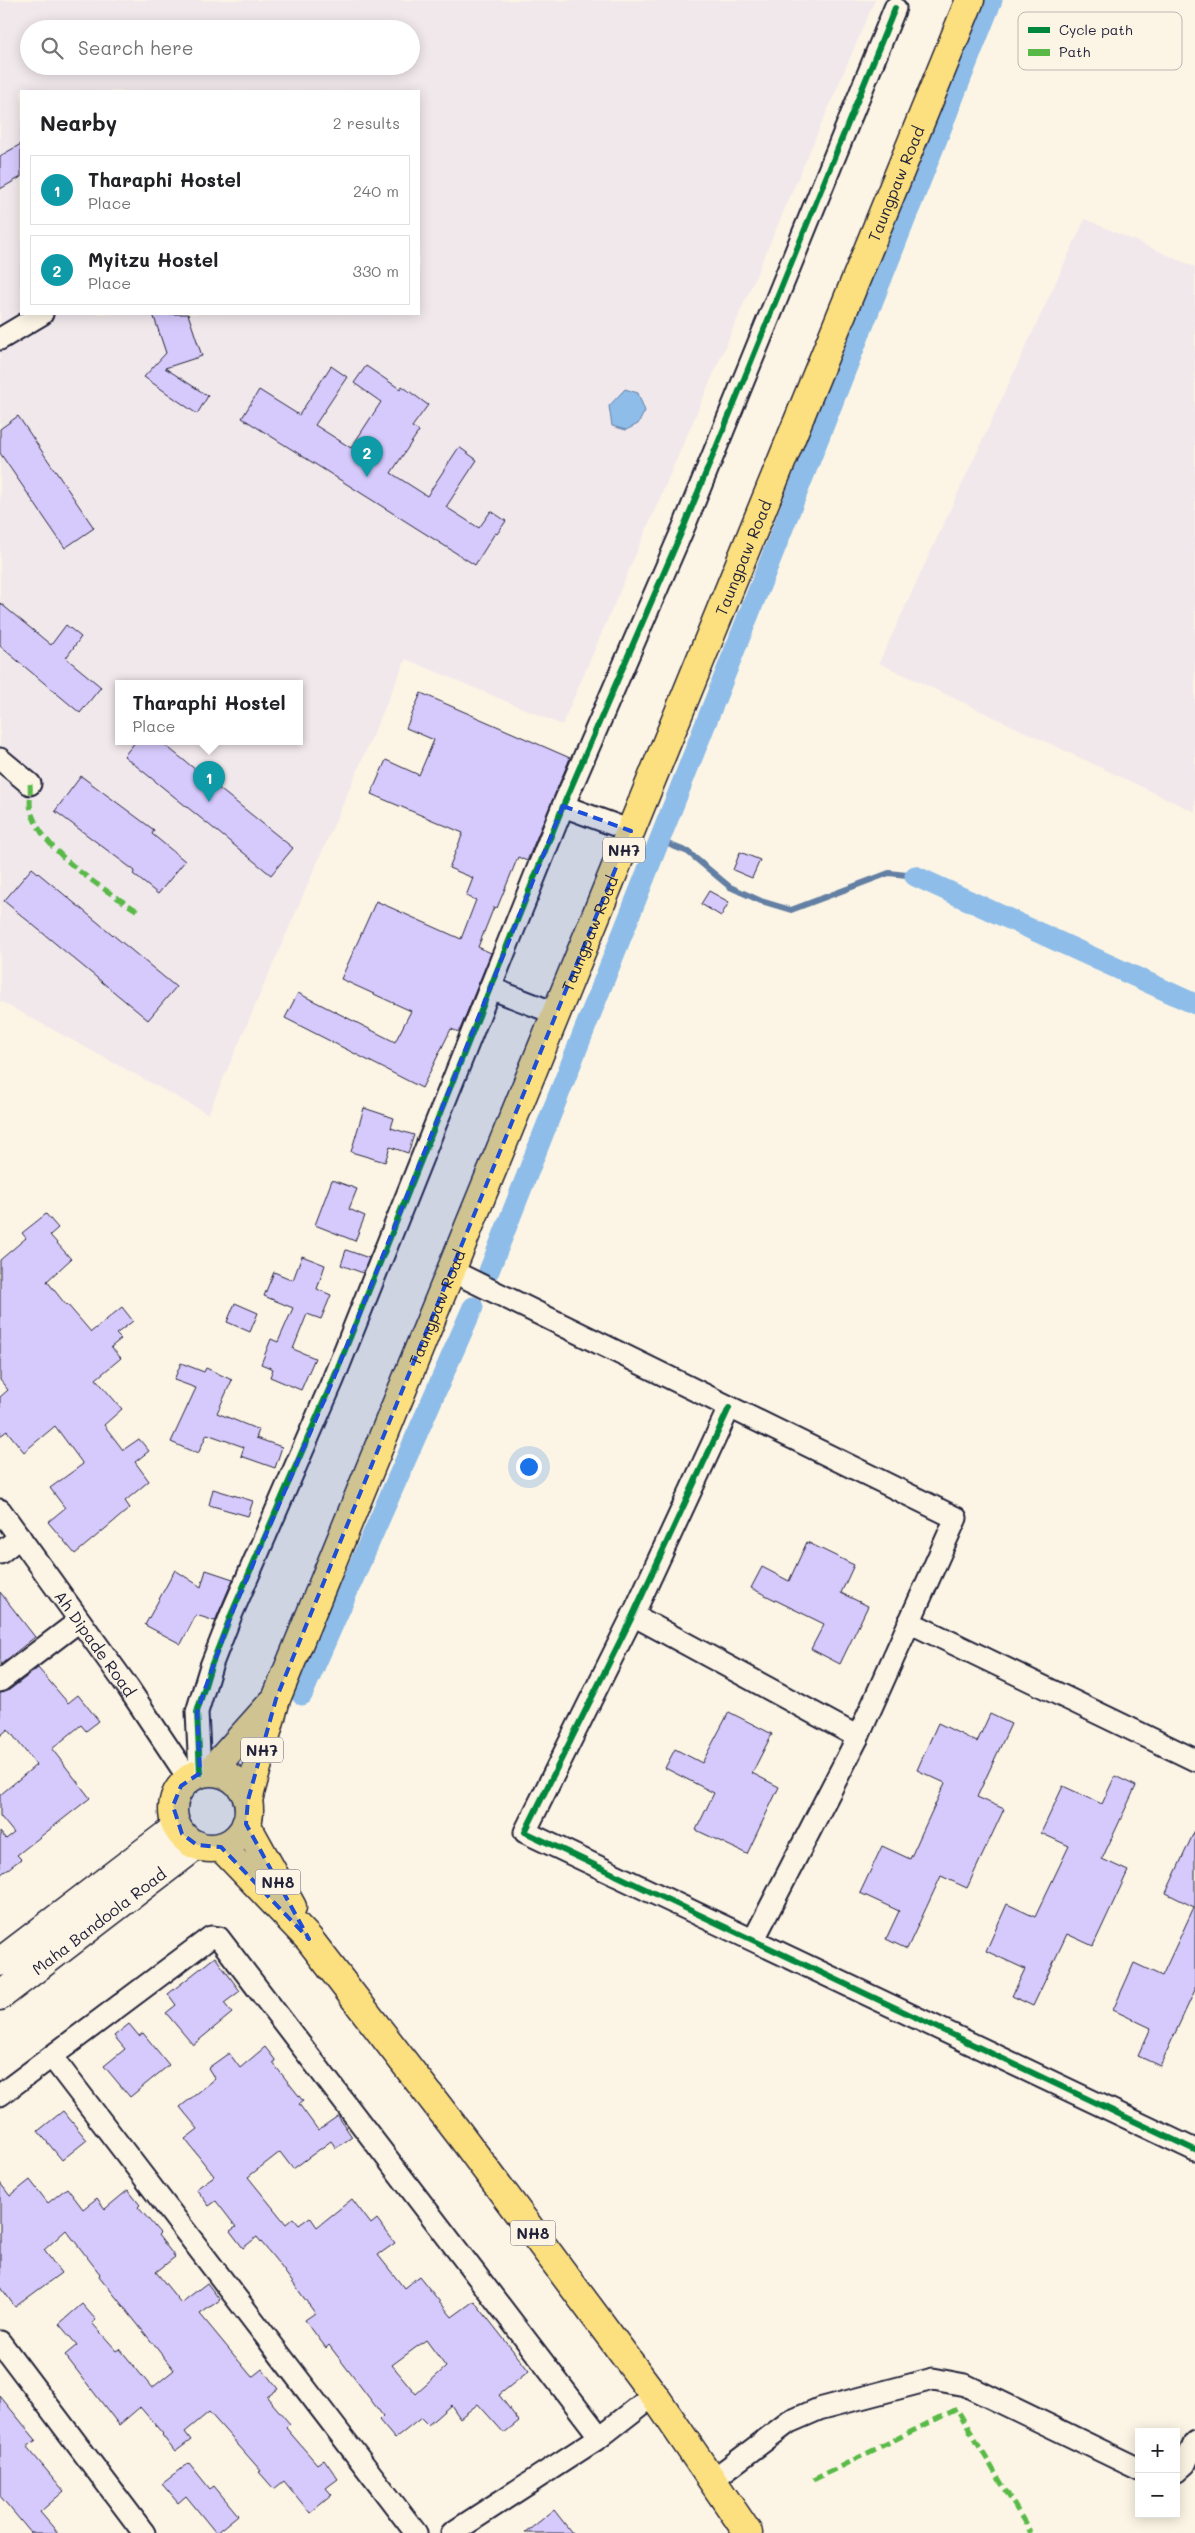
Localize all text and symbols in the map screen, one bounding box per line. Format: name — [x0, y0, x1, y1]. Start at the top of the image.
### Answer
legend — [1018, 12, 1182, 70]
search box — [20, 20, 420, 75]
text: Cycle path — [1059, 20, 1133, 39]
icon: search — [38, 34, 66, 62]
text: Search here — [78, 35, 194, 60]
text: Path — [1059, 42, 1090, 61]
text: Nearby — [40, 109, 117, 136]
text: 2 results — [333, 112, 400, 133]
street label: Taungpaw Road — [862, 122, 928, 244]
text: Tharaphi Hostel — [88, 167, 241, 192]
text: 1 — [53, 180, 61, 201]
text: 240 m — [353, 180, 399, 201]
text: Place — [88, 192, 131, 213]
text: Myitzu Hostel — [88, 247, 218, 272]
text: 2 — [53, 260, 61, 281]
text: 330 m — [353, 260, 399, 281]
text: Place — [88, 272, 131, 293]
pin: 2 — [351, 436, 383, 477]
street label: Taungpaw Road — [709, 496, 775, 618]
popup — [115, 680, 303, 745]
text: Tharaphi Hostel — [132, 690, 286, 715]
text: Place — [132, 715, 176, 736]
pin: 1 — [193, 761, 225, 802]
road number: NH7 — [603, 838, 645, 862]
street label: Taungpaw Road — [556, 872, 622, 994]
street label: Taungpaw Road — [403, 1246, 469, 1368]
your location — [516, 1454, 542, 1480]
street label: Ah Dipade Road — [51, 1586, 141, 1700]
road number: NH7 — [241, 1738, 283, 1762]
street label: Maha Bandoola Road — [27, 1862, 170, 1979]
road number: NH8 — [256, 1870, 300, 1894]
road number: NH8 — [510, 2220, 556, 2246]
map controls — [1135, 2428, 1180, 2518]
button: + — [1135, 2428, 1180, 2473]
button: − — [1135, 2473, 1180, 2518]

